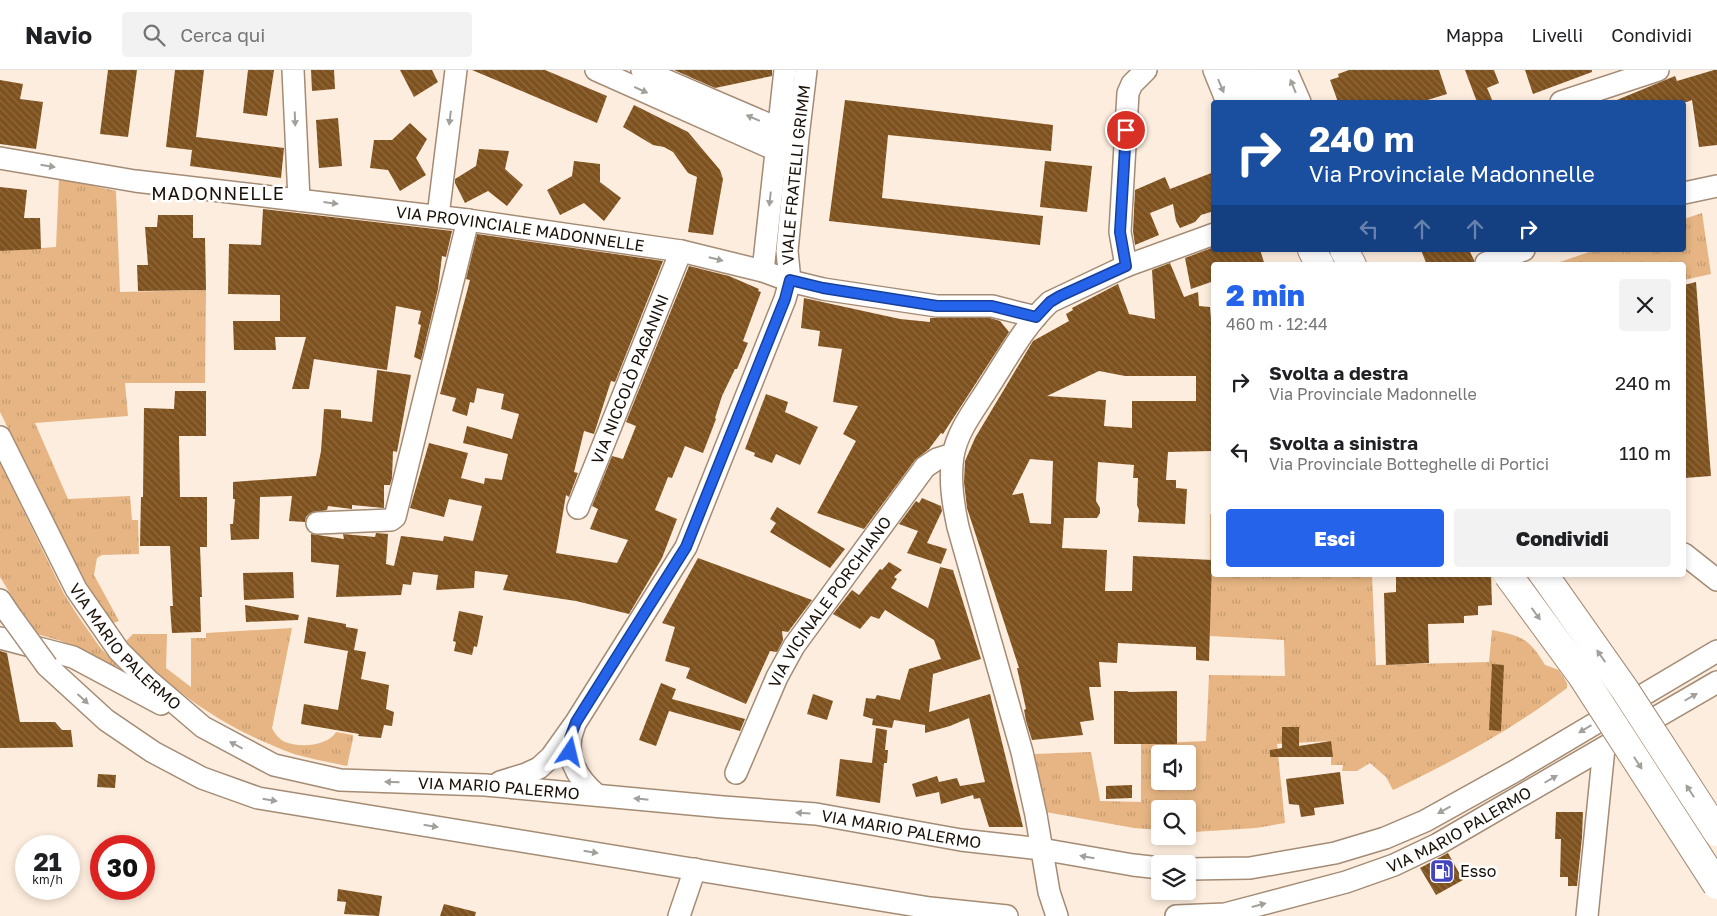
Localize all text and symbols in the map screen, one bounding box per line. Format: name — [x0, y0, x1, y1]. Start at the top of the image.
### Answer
search box — [122, 12, 472, 57]
text: Navio — [25, 20, 92, 49]
icon: search — [140, 21, 168, 49]
text: Cerca qui — [180, 23, 265, 46]
text: Mappa — [1446, 24, 1504, 46]
text: Livelli — [1532, 24, 1583, 46]
text: Condividi — [1611, 24, 1692, 46]
one-way arrow — [1289, 78, 1297, 93]
one-way arrow — [1217, 79, 1225, 93]
street label: VIALE FRATELLI GRIMM — [777, 84, 814, 266]
one-way arrow — [634, 86, 648, 94]
pin — [1105, 109, 1147, 151]
one-way arrow — [292, 111, 300, 127]
one-way arrow — [446, 111, 454, 127]
one-way arrow — [746, 113, 760, 121]
icon: arrive — [1112, 116, 1140, 144]
text: 240 m — [1309, 118, 1414, 160]
icon: right — [1226, 120, 1291, 185]
text: Via Provinciale Madonnelle — [1309, 160, 1595, 187]
one-way arrow — [40, 163, 56, 171]
district label: MADONNELLE — [151, 182, 285, 204]
one-way arrow — [766, 191, 774, 207]
one-way arrow — [323, 199, 339, 207]
street label: VIA PROVINCIALE MADONNELLE — [395, 202, 646, 256]
icon: left — [1355, 215, 1383, 243]
icon: ahead — [1408, 215, 1436, 243]
icon: ahead — [1461, 215, 1489, 243]
icon: right — [1514, 215, 1542, 243]
one-way arrow — [709, 255, 724, 263]
text: 2 min — [1226, 277, 1305, 313]
button: close — [1619, 279, 1671, 331]
street label: VIA NICCOLÒ PAGANINI — [587, 291, 673, 467]
text: 460 m · 12:44 — [1226, 314, 1328, 334]
text: Svolta a destra — [1269, 361, 1408, 384]
icon: right — [1226, 368, 1254, 396]
text: 240 m — [1615, 371, 1671, 394]
text: Via Provinciale Madonnelle — [1269, 384, 1477, 404]
text: Svolta a sinistra — [1269, 431, 1418, 454]
icon: left — [1226, 438, 1254, 466]
text: 110 m — [1619, 441, 1671, 464]
text: Via Provinciale Botteghelle di Portici — [1269, 454, 1549, 474]
button: Esci — [1226, 509, 1444, 567]
button: Condividi — [1454, 509, 1671, 567]
street label: VIA VICINALE PORCHIANO — [764, 512, 896, 691]
street label: VIA MARIO PALERMO — [65, 579, 185, 714]
one-way arrow — [1531, 607, 1542, 620]
one-way arrow — [1596, 649, 1606, 662]
one-way arrow — [77, 693, 89, 705]
one-way arrow — [1685, 693, 1698, 702]
one-way arrow — [1578, 724, 1591, 733]
position arrow — [543, 725, 595, 777]
one-way arrow — [228, 741, 243, 749]
map controls — [1151, 745, 1196, 900]
button: sound — [1151, 745, 1196, 790]
one-way arrow — [1633, 756, 1643, 769]
street label: VIA MARIO PALERMO — [418, 773, 581, 804]
one-way arrow — [1544, 774, 1557, 783]
one-way arrow — [383, 777, 399, 785]
street label: VIA MARIO PALERMO — [1384, 782, 1535, 877]
one-way arrow — [1686, 784, 1695, 798]
one-way arrow — [633, 795, 649, 803]
one-way arrow — [263, 796, 279, 804]
button: search — [1151, 800, 1196, 845]
street label: VIA MARIO PALERMO — [820, 805, 982, 852]
one-way arrow — [1438, 806, 1451, 815]
one-way arrow — [795, 809, 811, 817]
one-way arrow — [423, 822, 439, 830]
speed limit sign: 30 — [90, 835, 155, 900]
text: 21 — [33, 846, 62, 877]
one-way arrow — [584, 849, 600, 857]
one-way arrow — [1079, 852, 1095, 860]
button: layers — [1151, 855, 1196, 900]
fuel station icon: Esso — [1429, 858, 1455, 884]
place label: Esso — [1460, 861, 1496, 881]
text: km/h — [32, 872, 63, 887]
one-way arrow — [1251, 901, 1266, 909]

